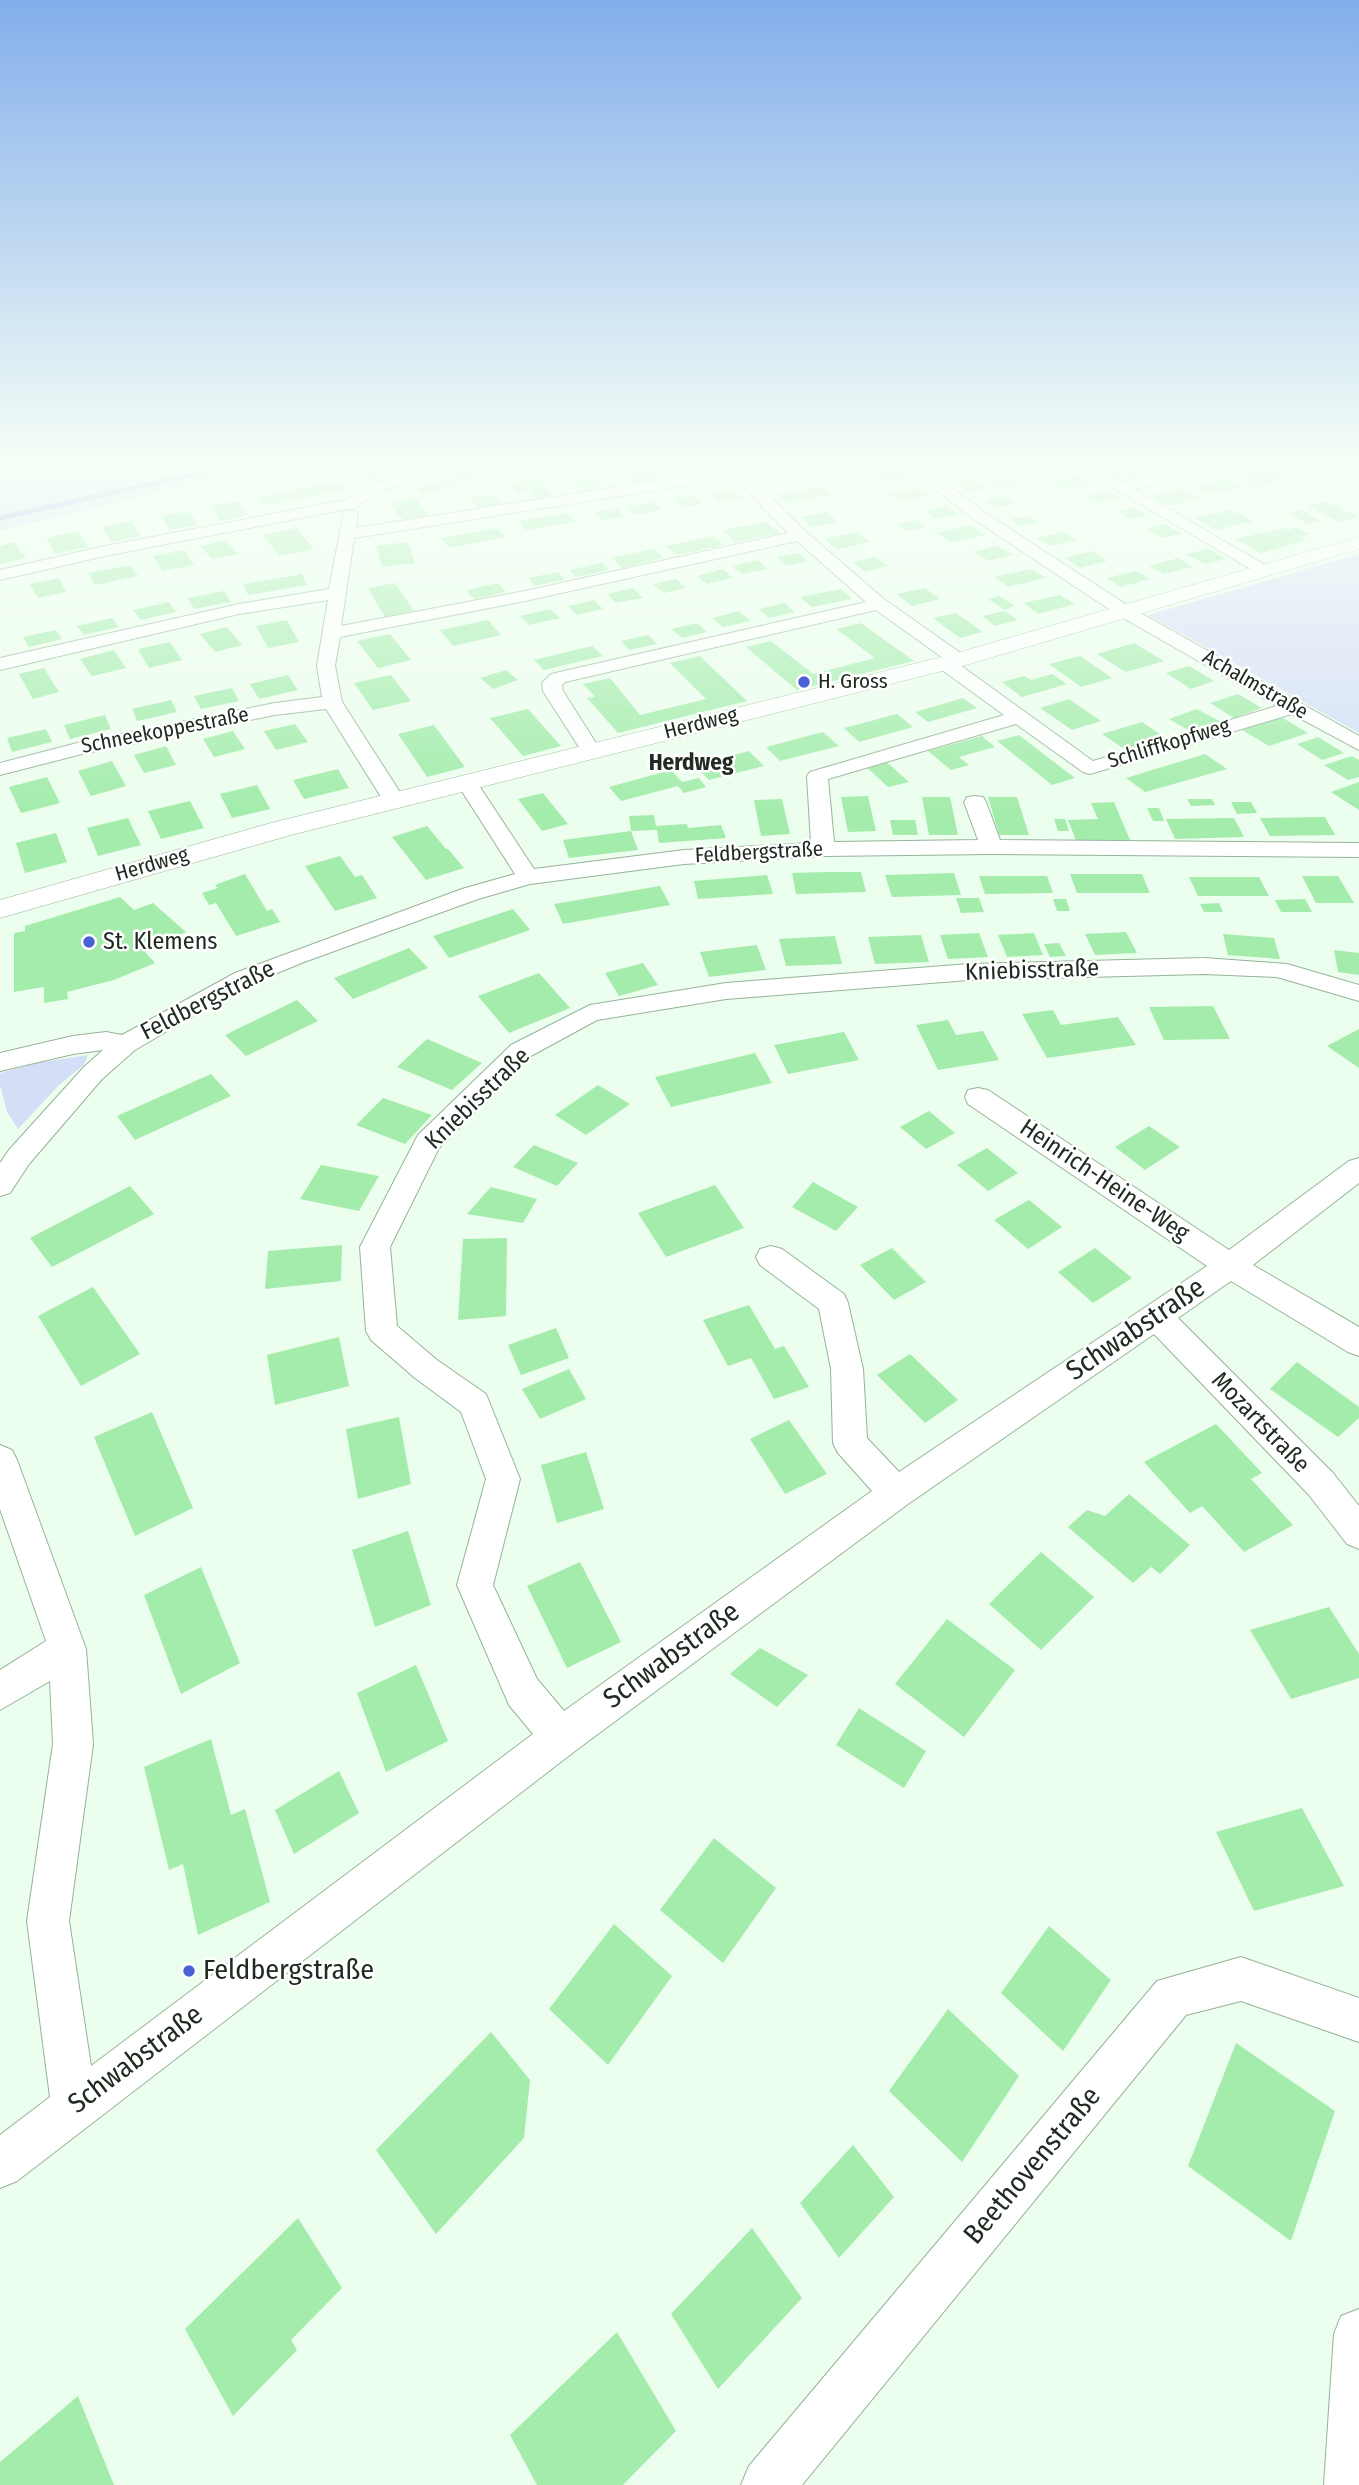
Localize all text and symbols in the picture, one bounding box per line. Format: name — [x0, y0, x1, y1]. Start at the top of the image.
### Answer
street label: Achalmstraße — [1198, 645, 1312, 725]
place label: H. Gross — [818, 669, 888, 695]
marker: H. Gross — [796, 674, 812, 690]
street label: Schneekoppestraße — [79, 702, 251, 760]
street label: Herdweg — [662, 703, 740, 745]
street label: Schliffkopfweg — [1105, 713, 1233, 775]
district label: Herdweg — [649, 750, 733, 778]
street label: Feldbergstraße — [694, 837, 824, 869]
street label: Herdweg — [112, 843, 192, 887]
place label: St. Klemens — [103, 928, 218, 956]
marker: St. Klemens — [81, 934, 97, 950]
street label: Kniebisstraße — [964, 954, 1100, 988]
street label: Feldbergstraße — [136, 955, 280, 1047]
street label: Kniebisstraße — [420, 1042, 536, 1156]
street label: Heinrich-Heine-Weg — [1014, 1114, 1194, 1248]
street label: Schwabstraße — [1060, 1271, 1212, 1389]
street label: Mozartstraße — [1205, 1367, 1315, 1479]
street label: Schwabstraße — [597, 1595, 747, 1717]
place label: Feldbergstraße — [203, 1954, 374, 1988]
marker: Feldbergstraße — [181, 1963, 197, 1979]
street label: Schwabstraße — [62, 1999, 210, 2121]
street label: Beethovenstraße — [957, 2081, 1109, 2251]

